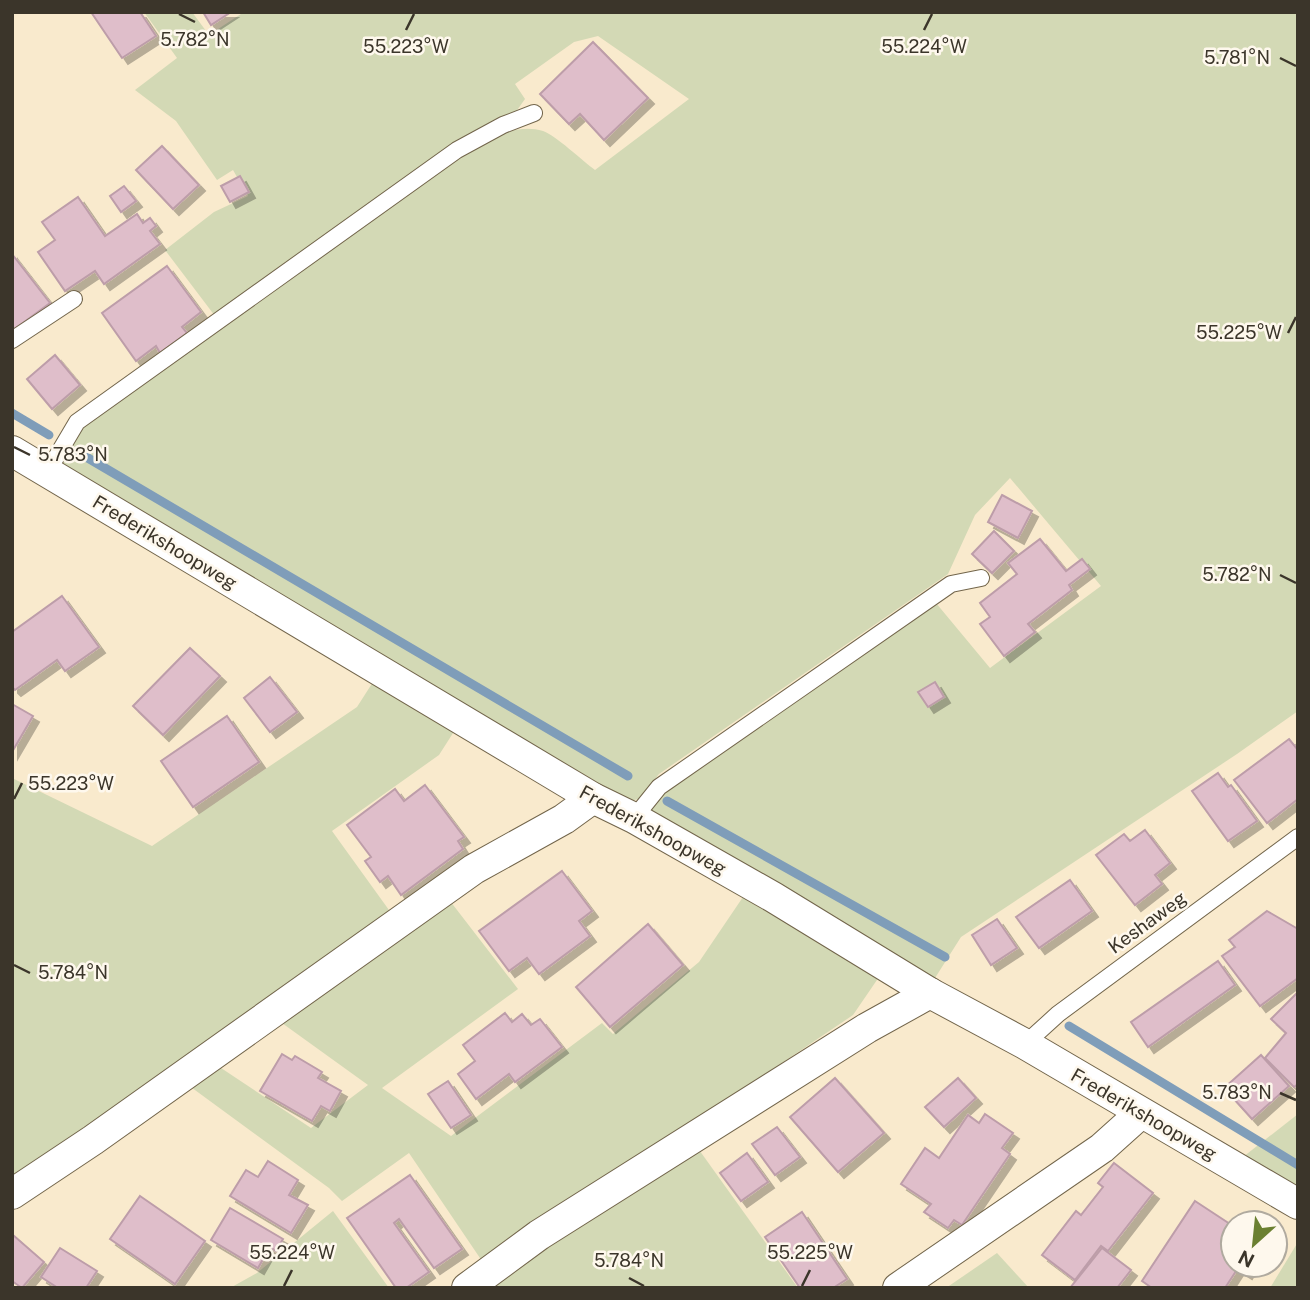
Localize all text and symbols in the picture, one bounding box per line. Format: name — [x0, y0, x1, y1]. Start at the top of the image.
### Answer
text: 5.782°N — [160, 29, 230, 50]
text: 55.223°W — [363, 36, 449, 57]
text: 55.224°W — [881, 36, 967, 57]
text: 5.781°N — [1204, 47, 1270, 68]
text: 55.225°W — [1196, 322, 1282, 343]
text: 5.783°N — [38, 444, 108, 465]
street label: Frederikshoopweg — [89, 490, 241, 594]
text: 5.782°N — [1202, 564, 1272, 585]
text: 55.223°W — [28, 773, 114, 794]
street label: Frederikshoopweg — [576, 780, 730, 880]
street label: Keshaweg — [1104, 886, 1190, 958]
text: 5.784°N — [38, 962, 108, 983]
street label: Frederikshoopweg — [1067, 1063, 1221, 1165]
text: 5.783°N — [1202, 1082, 1272, 1103]
north arrow — [1219, 1209, 1289, 1279]
text: 55.224°W — [249, 1242, 335, 1263]
text: 55.225°W — [767, 1242, 853, 1263]
text: N — [1235, 1246, 1258, 1272]
text: 5.784°N — [594, 1250, 664, 1271]

